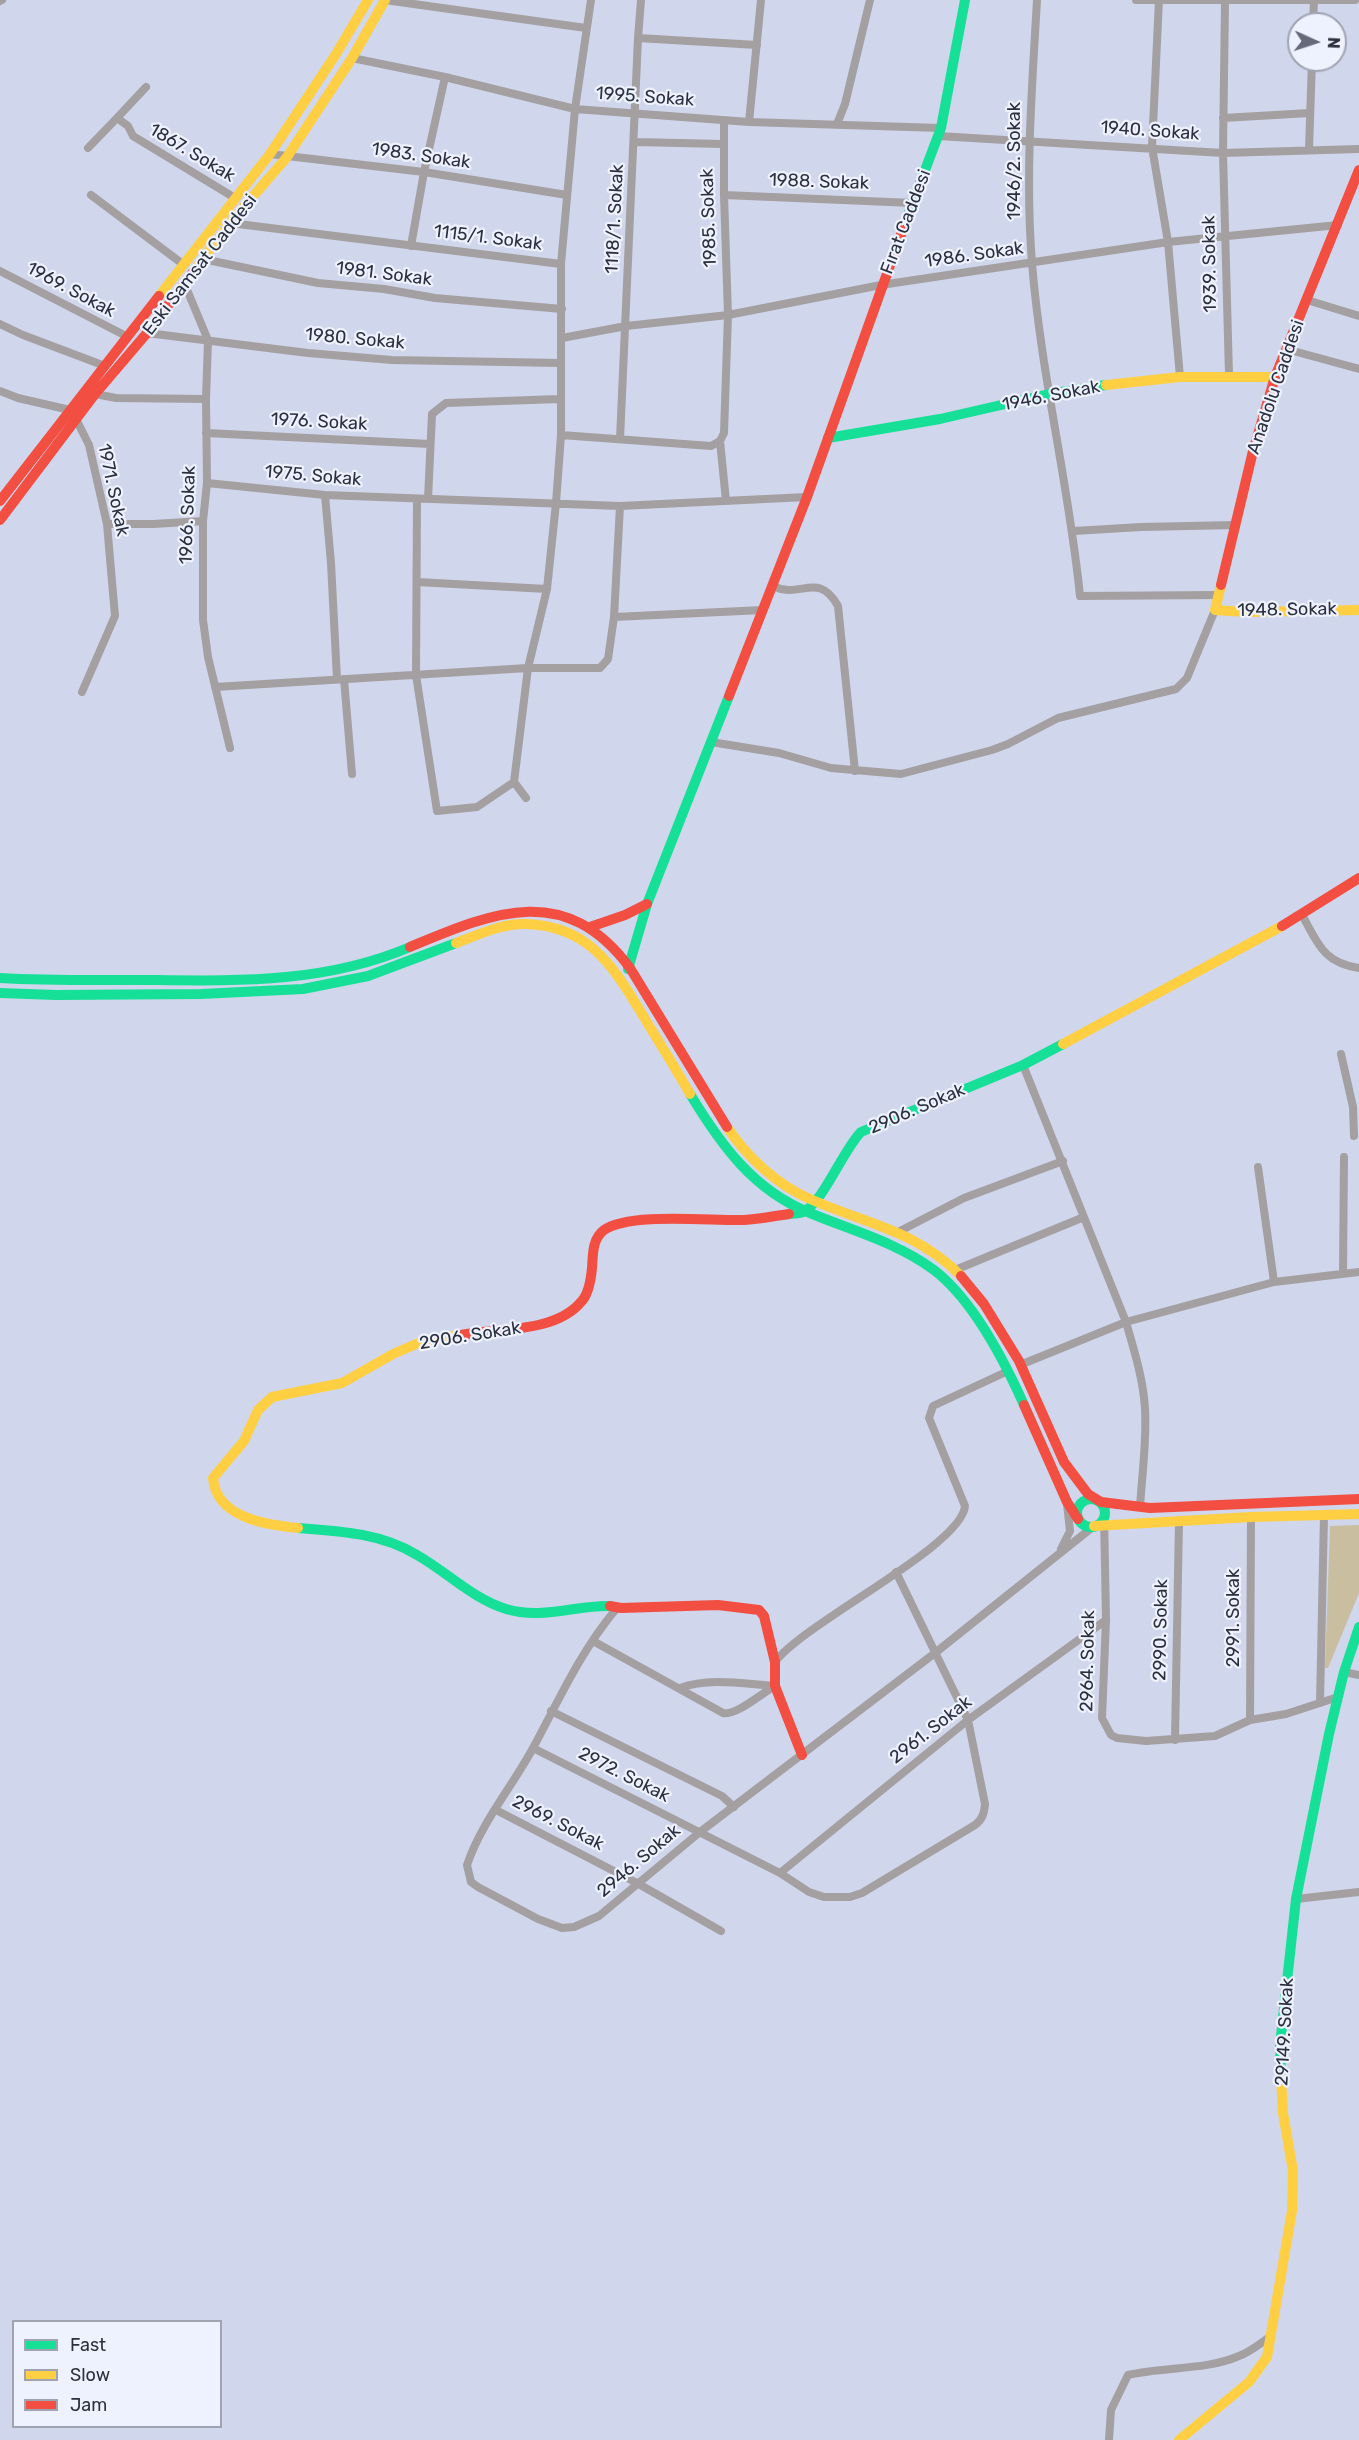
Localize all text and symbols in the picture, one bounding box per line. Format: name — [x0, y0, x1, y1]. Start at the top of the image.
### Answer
north arrow — [1287, 12, 1347, 72]
text: N — [1324, 37, 1343, 49]
street label: 1995. Sokak — [595, 83, 695, 111]
street label: 1946/2. Sokak — [1004, 102, 1026, 220]
street label: 1940. Sokak — [1100, 117, 1200, 145]
street label: 1867. Sokak — [145, 119, 239, 187]
street label: 1983. Sokak — [370, 138, 472, 174]
street label: 1118/1. Sokak — [601, 164, 629, 274]
street label: Fırat Caddesi — [876, 167, 936, 277]
street label: 1985. Sokak — [696, 168, 722, 268]
street label: 1988. Sokak — [769, 169, 869, 195]
street label: Eski Samsat Caddesi — [138, 190, 262, 340]
street label: 1939. Sokak — [1198, 215, 1222, 313]
street label: 1115/1. Sokak — [433, 221, 543, 255]
street label: 1986. Sokak — [923, 237, 1025, 273]
street label: 1981. Sokak — [335, 257, 433, 291]
street label: 1969. Sokak — [23, 258, 119, 322]
street label: Anadolu Caddesi — [1243, 317, 1309, 457]
street label: 1980. Sokak — [304, 324, 406, 354]
street label: 1946. Sokak — [1000, 376, 1102, 416]
street label: 1976. Sokak — [270, 409, 368, 435]
street label: 1971. Sokak — [93, 442, 133, 538]
street label: 1975. Sokak — [264, 461, 362, 491]
street label: 1966. Sokak — [175, 465, 201, 565]
street label: 1948. Sokak — [1237, 598, 1337, 622]
street label: 2906. Sokak — [866, 1079, 968, 1139]
street label: 2906. Sokak — [418, 1317, 522, 1355]
street label: 2991. Sokak — [1223, 1569, 1245, 1667]
street label: 2990. Sokak — [1149, 1579, 1173, 1681]
street label: 2964. Sokak — [1076, 1610, 1100, 1712]
street label: 2961. Sokak — [886, 1691, 976, 1769]
street label: 2972. Sokak — [575, 1743, 673, 1807]
street label: 2969. Sokak — [508, 1791, 608, 1855]
street label: 2946. Sokak — [593, 1820, 685, 1902]
street label: 29149. Sokak — [1271, 1977, 1299, 2087]
legend — [12, 2320, 222, 2428]
text: Fast — [70, 2334, 106, 2356]
text: Slow — [70, 2364, 110, 2386]
text: Jam — [70, 2394, 107, 2416]

